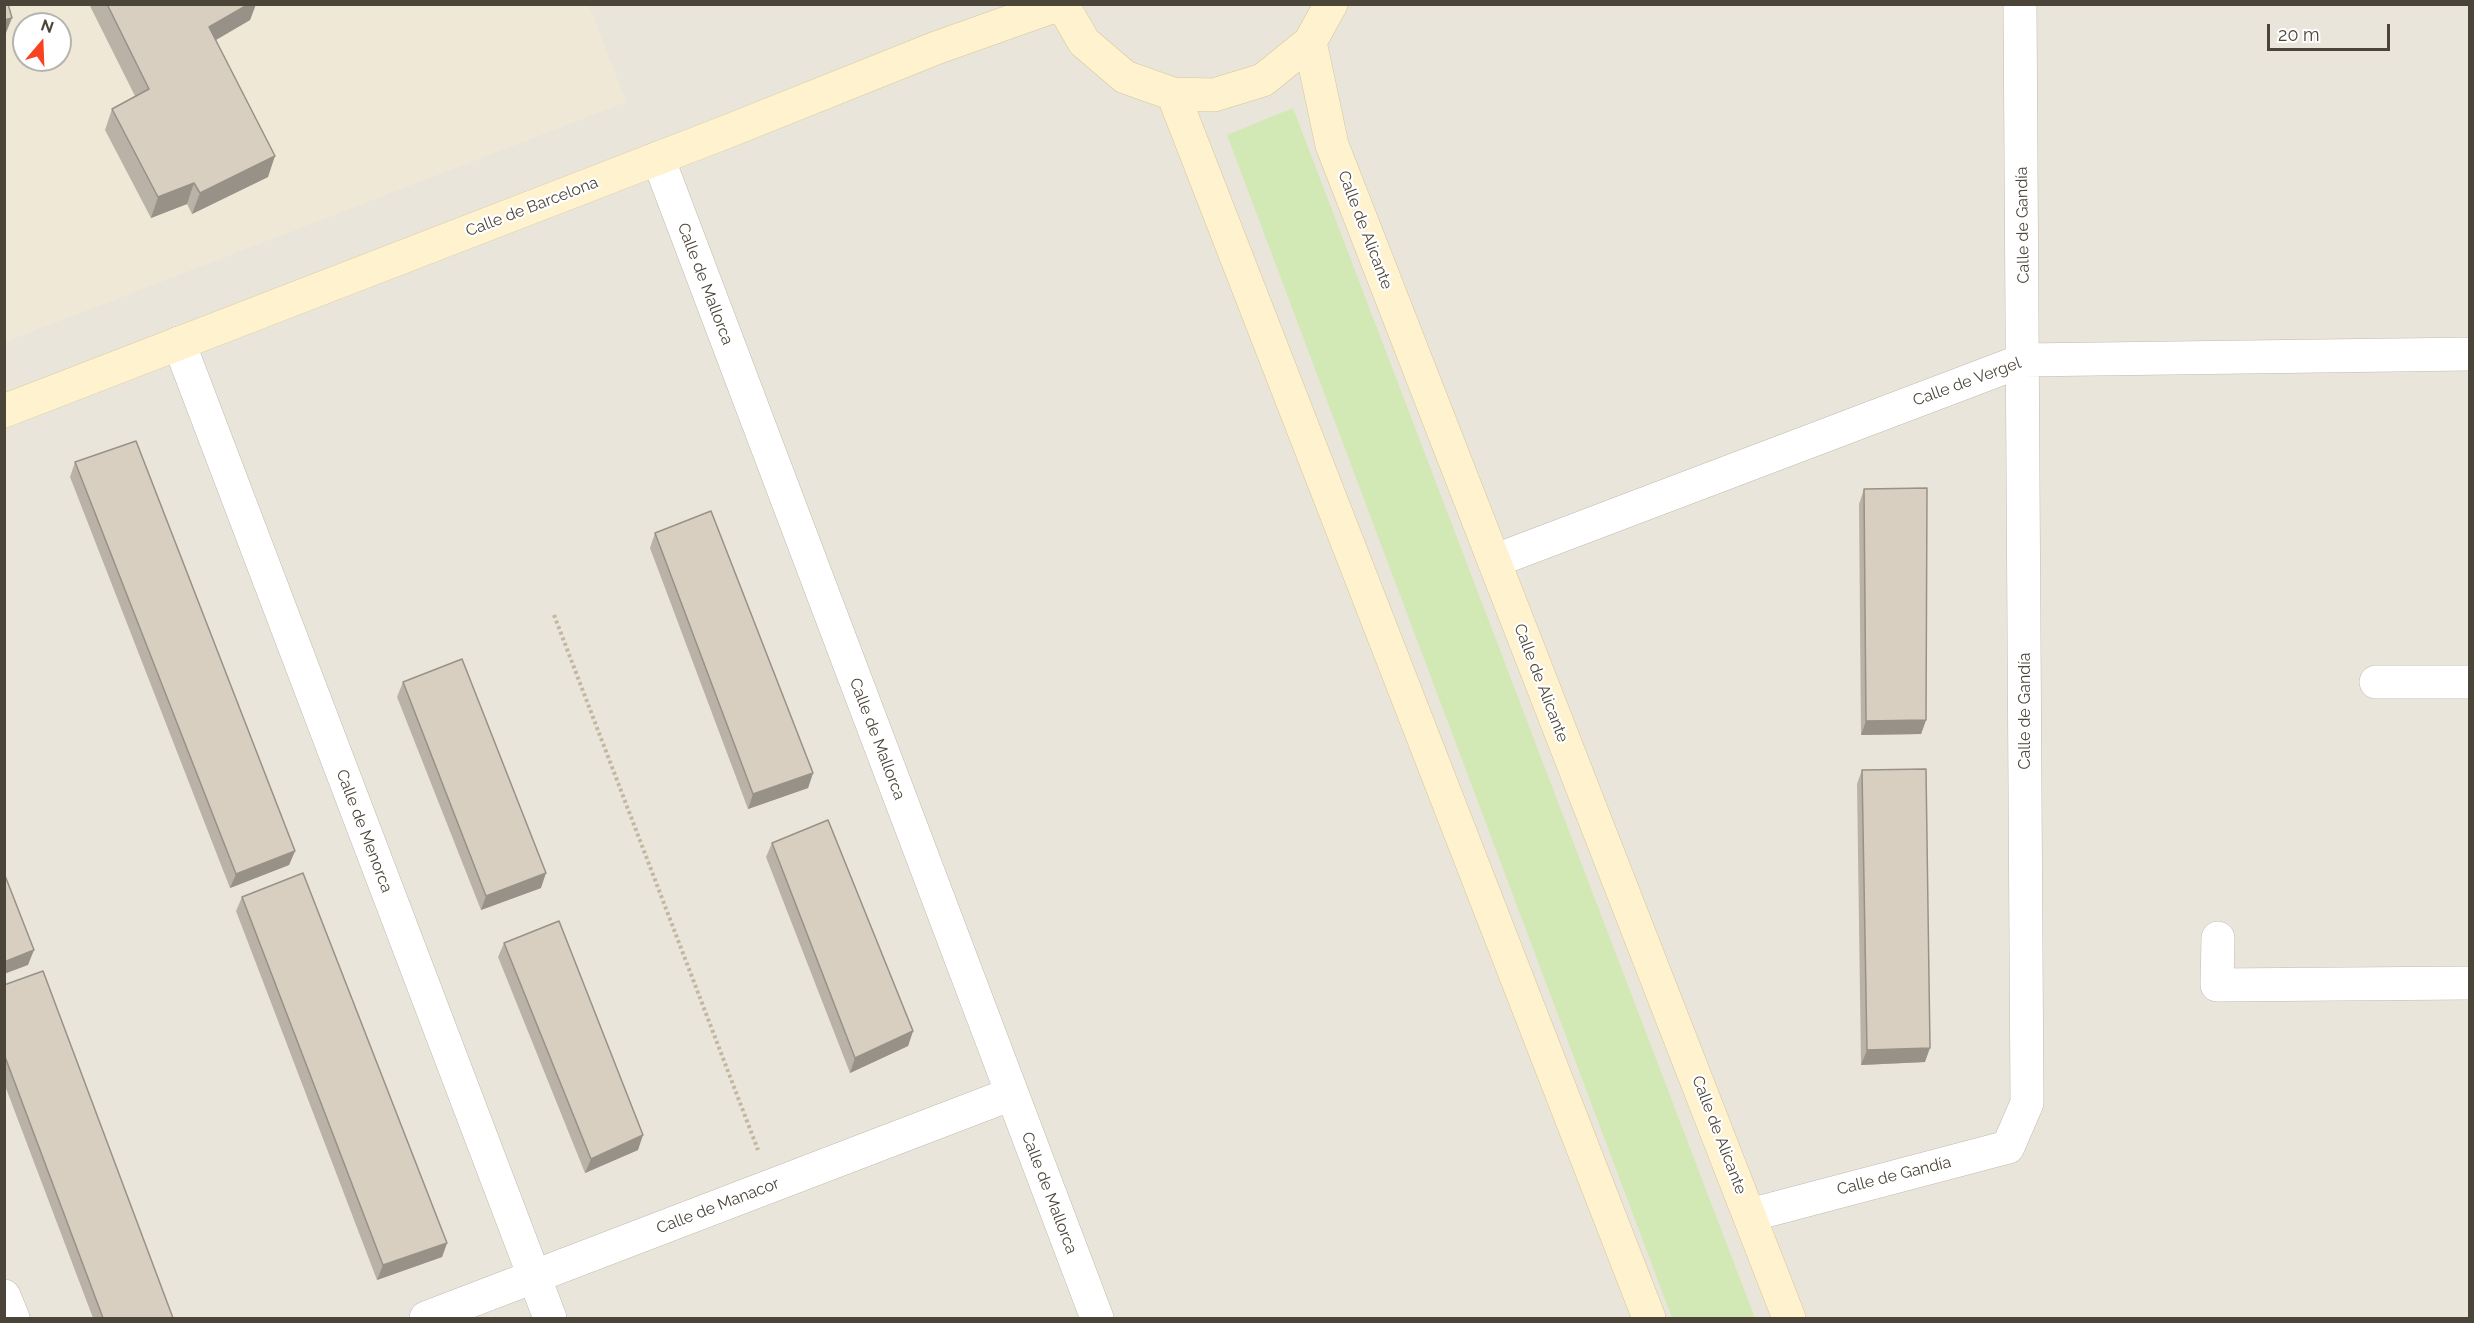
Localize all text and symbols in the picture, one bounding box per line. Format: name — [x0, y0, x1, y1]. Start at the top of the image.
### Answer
north arrow — [12, 12, 72, 72]
scale bar — [2270, 12, 2393, 50]
text: N — [39, 15, 56, 37]
text: 20 m — [2278, 24, 2320, 45]
street label: Calle de Gandía — [2012, 166, 2034, 284]
street label: Calle de Alicante — [1334, 168, 1396, 292]
street label: Calle de Barcelona — [463, 173, 601, 241]
street label: Calle de Mallorca — [673, 220, 737, 348]
street label: Calle de Vergel — [1910, 354, 2024, 410]
street label: Calle de Alicante — [1510, 621, 1572, 745]
street label: Calle de Gandía — [2015, 653, 2035, 769]
street label: Calle de Mallorca — [845, 675, 909, 803]
street label: Calle de Menorca — [332, 767, 396, 895]
street label: Calle de Alicante — [1688, 1073, 1750, 1197]
street label: Calle de Mallorca — [1017, 1129, 1081, 1257]
street label: Calle de Gandía — [1835, 1153, 1953, 1199]
street label: Calle de Manacor — [654, 1174, 782, 1238]

